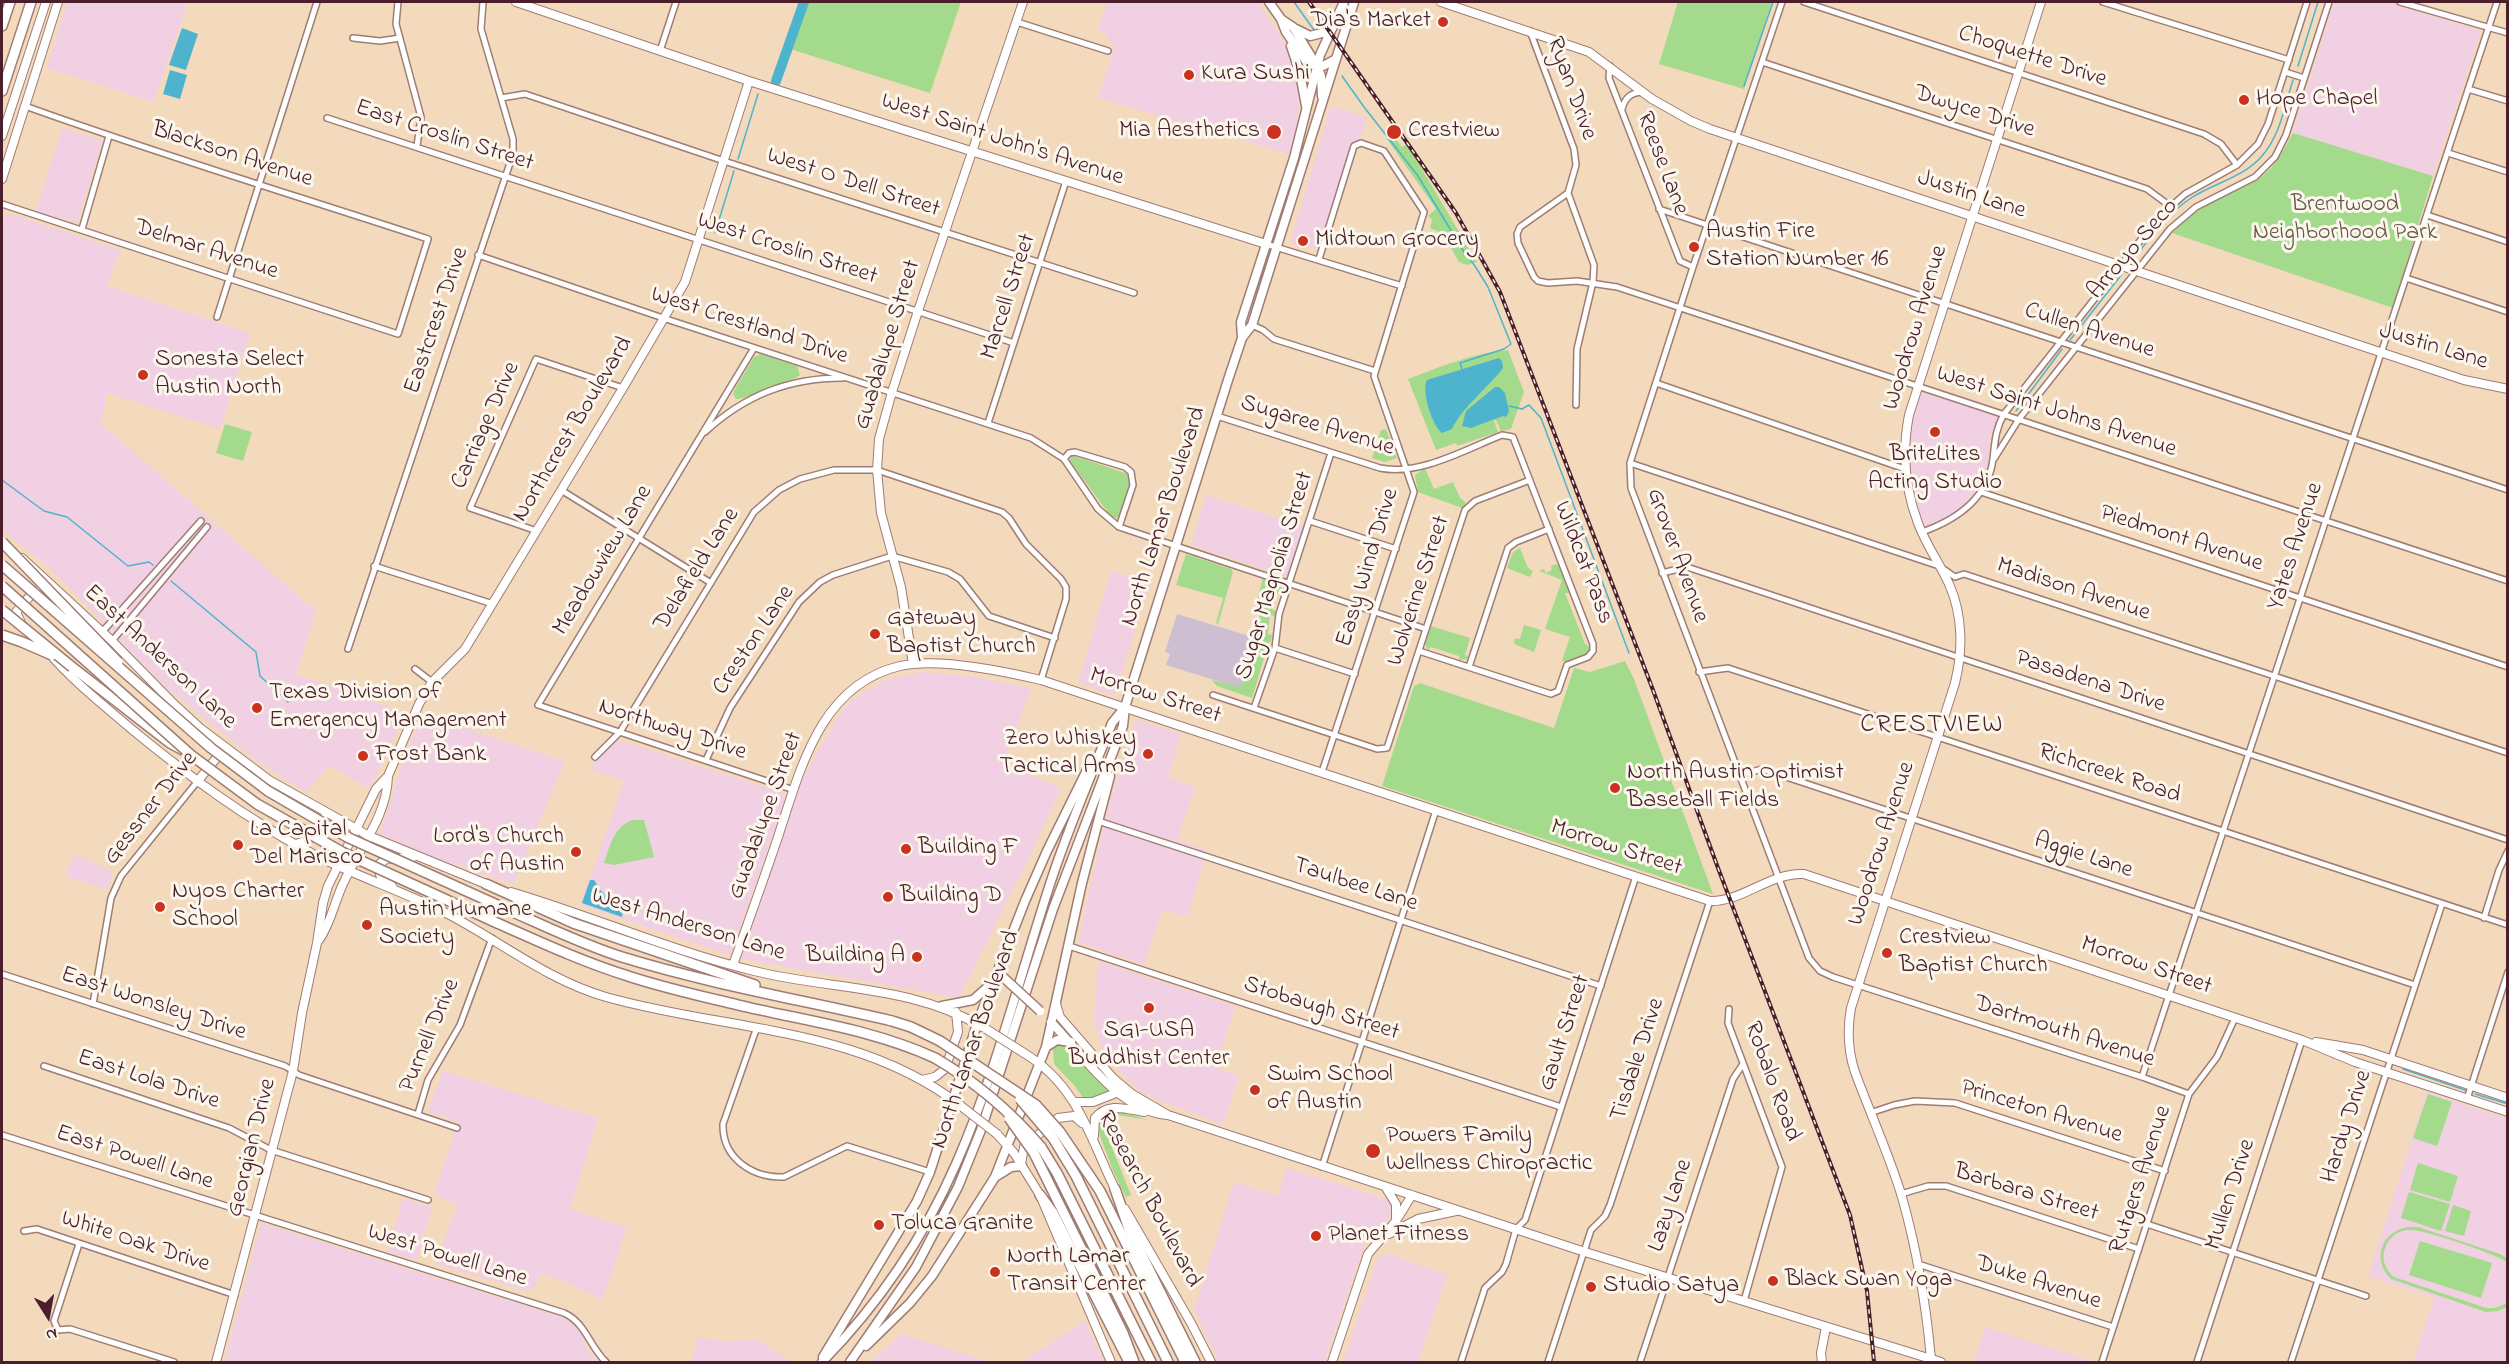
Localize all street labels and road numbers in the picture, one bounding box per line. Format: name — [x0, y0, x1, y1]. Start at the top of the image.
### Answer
street label: Choquette Drive — [1954, 20, 2110, 96]
street label: Ryan Drive — [1538, 34, 1602, 144]
street label: Dwyce Drive — [1910, 80, 2038, 146]
street label: West Saint John's Avenue — [877, 88, 1127, 194]
street label: East Croslin Street — [351, 95, 537, 179]
street label: Reese Lane — [1628, 108, 1694, 220]
street label: Blackson Avenue — [148, 116, 316, 196]
street label: West O Dell Street — [763, 142, 943, 226]
street label: Justin Lane — [1913, 165, 2029, 227]
street label: Arroyo Seco — [2082, 194, 2186, 306]
street label: West Croslin Street — [693, 207, 881, 293]
street label: Delmar Avenue — [131, 214, 281, 288]
street label: Marcell Street — [976, 230, 1044, 364]
street label: Woodrow Avenue — [1878, 242, 1956, 414]
street label: Eastcrest Drive — [399, 244, 477, 398]
street label: Guadalupe Street — [849, 257, 929, 433]
street label: West Crestland Drive — [647, 282, 851, 372]
street label: Cullen Avenue — [2020, 297, 2158, 367]
street label: Justin Lane — [2375, 318, 2491, 378]
street label: Northcrest Boulevard — [507, 332, 641, 528]
street label: Carriage Drive — [446, 358, 528, 494]
street label: West Saint Johns Avenue — [1932, 361, 2180, 465]
street label: Sugaree Avenue — [1237, 390, 1397, 464]
street label: North Lamar Boulevard — [1116, 404, 1214, 630]
street label: Sugar Magnolia Street — [1231, 469, 1321, 683]
street label: Yates Avenue — [2263, 479, 2331, 615]
street label: Meadowview Lane — [548, 481, 660, 641]
street label: Easy Wind Drive — [1331, 485, 1407, 651]
street label: Grover Avenue — [1638, 485, 1714, 627]
street label: Wildcat Pass — [1545, 498, 1619, 628]
street label: Piedmont Avenue — [2096, 500, 2266, 580]
street label: Delafield Lane — [649, 503, 747, 637]
street label: Wolverine Street — [1382, 512, 1458, 670]
street label: Madison Avenue — [1993, 553, 2153, 629]
street label: East Anderson Lane — [76, 580, 242, 736]
street label: Creston Lane — [708, 581, 802, 701]
street label: Pasadena Drive — [2011, 645, 2169, 721]
street label: Morrow Street — [1086, 662, 1224, 732]
street label: Northway Drive — [594, 694, 750, 768]
street label: Guadalupe Street — [723, 728, 811, 904]
street label: Richcreek Road — [2034, 738, 2184, 812]
street label: Gessner Drive — [99, 746, 205, 872]
street label: Woodrow Avenue — [1843, 758, 1923, 930]
street label: Morrow Street — [1547, 814, 1685, 884]
street label: Aggie Lane — [2030, 828, 2136, 886]
street label: Taulbee Lane — [1289, 852, 1421, 920]
street label: West Anderson Lane — [588, 883, 788, 969]
street label: North Lamar Boulevard — [926, 927, 1028, 1153]
street label: Morrow Street — [2077, 931, 2215, 1003]
street label: East Wonsley Drive — [57, 961, 249, 1049]
street label: Stobaugh Street — [1239, 971, 1403, 1049]
street label: Gault Street — [1534, 971, 1598, 1095]
street label: Purnell Drive — [394, 975, 468, 1097]
street label: Dartmouth Avenue — [1970, 990, 2158, 1076]
street label: Tisdale Drive — [1606, 995, 1672, 1125]
street label: Robalo Road — [1736, 1018, 1806, 1146]
street label: East Lola Drive — [73, 1045, 223, 1117]
street label: Hardy Drive — [2316, 1067, 2380, 1187]
street label: Princeton Avenue — [1957, 1075, 2125, 1151]
street label: Georgian Drive — [222, 1076, 284, 1220]
street label: Rutgers Avenue — [2105, 1102, 2179, 1258]
street label: Research Boulevard — [1089, 1107, 1207, 1293]
street label: East Powell Lane — [52, 1120, 216, 1198]
street label: Mullen Drive — [2201, 1136, 2263, 1254]
street label: Lazy Lane — [1644, 1156, 1700, 1256]
street label: Barbara Street — [1951, 1158, 2101, 1230]
street label: White Oak Drive — [57, 1205, 213, 1281]
street label: West Powell Lane — [364, 1219, 530, 1295]
street label: Duke Avenue — [1972, 1250, 2104, 1318]

